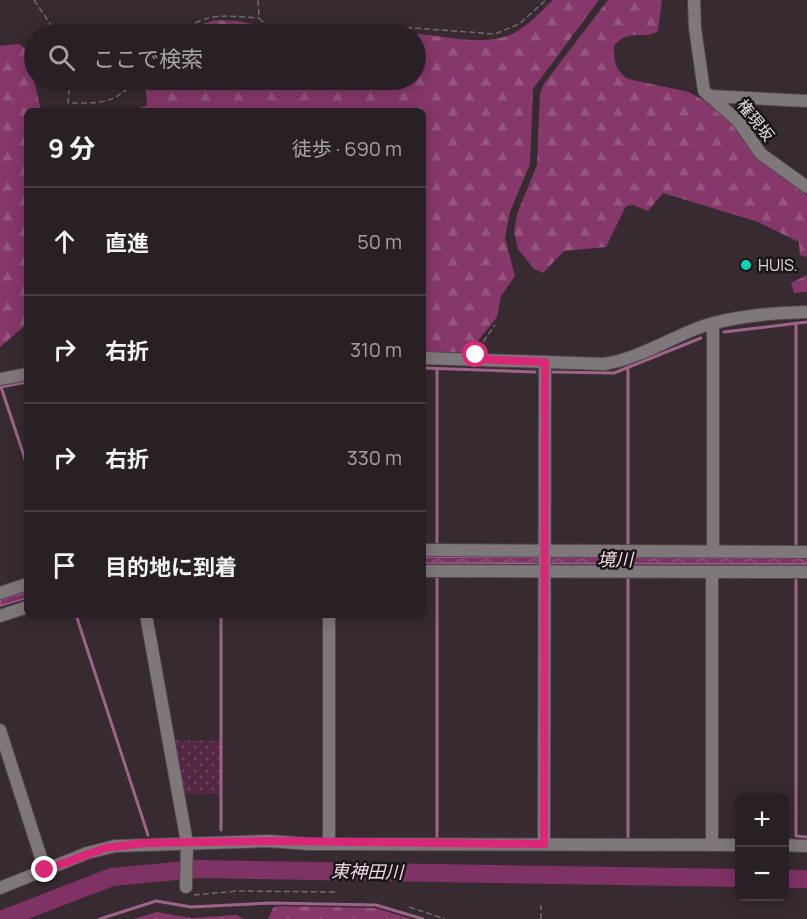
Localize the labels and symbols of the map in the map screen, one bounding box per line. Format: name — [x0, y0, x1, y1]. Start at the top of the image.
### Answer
street label: 権現坂 — [732, 94, 780, 146]
place label: HUIS. — [758, 254, 797, 276]
marker: HUIS. — [739, 258, 753, 272]
route start — [462, 341, 488, 367]
water label: 境川 — [597, 547, 635, 571]
route end — [31, 856, 57, 882]
water label: 東神田川 — [331, 858, 405, 884]

